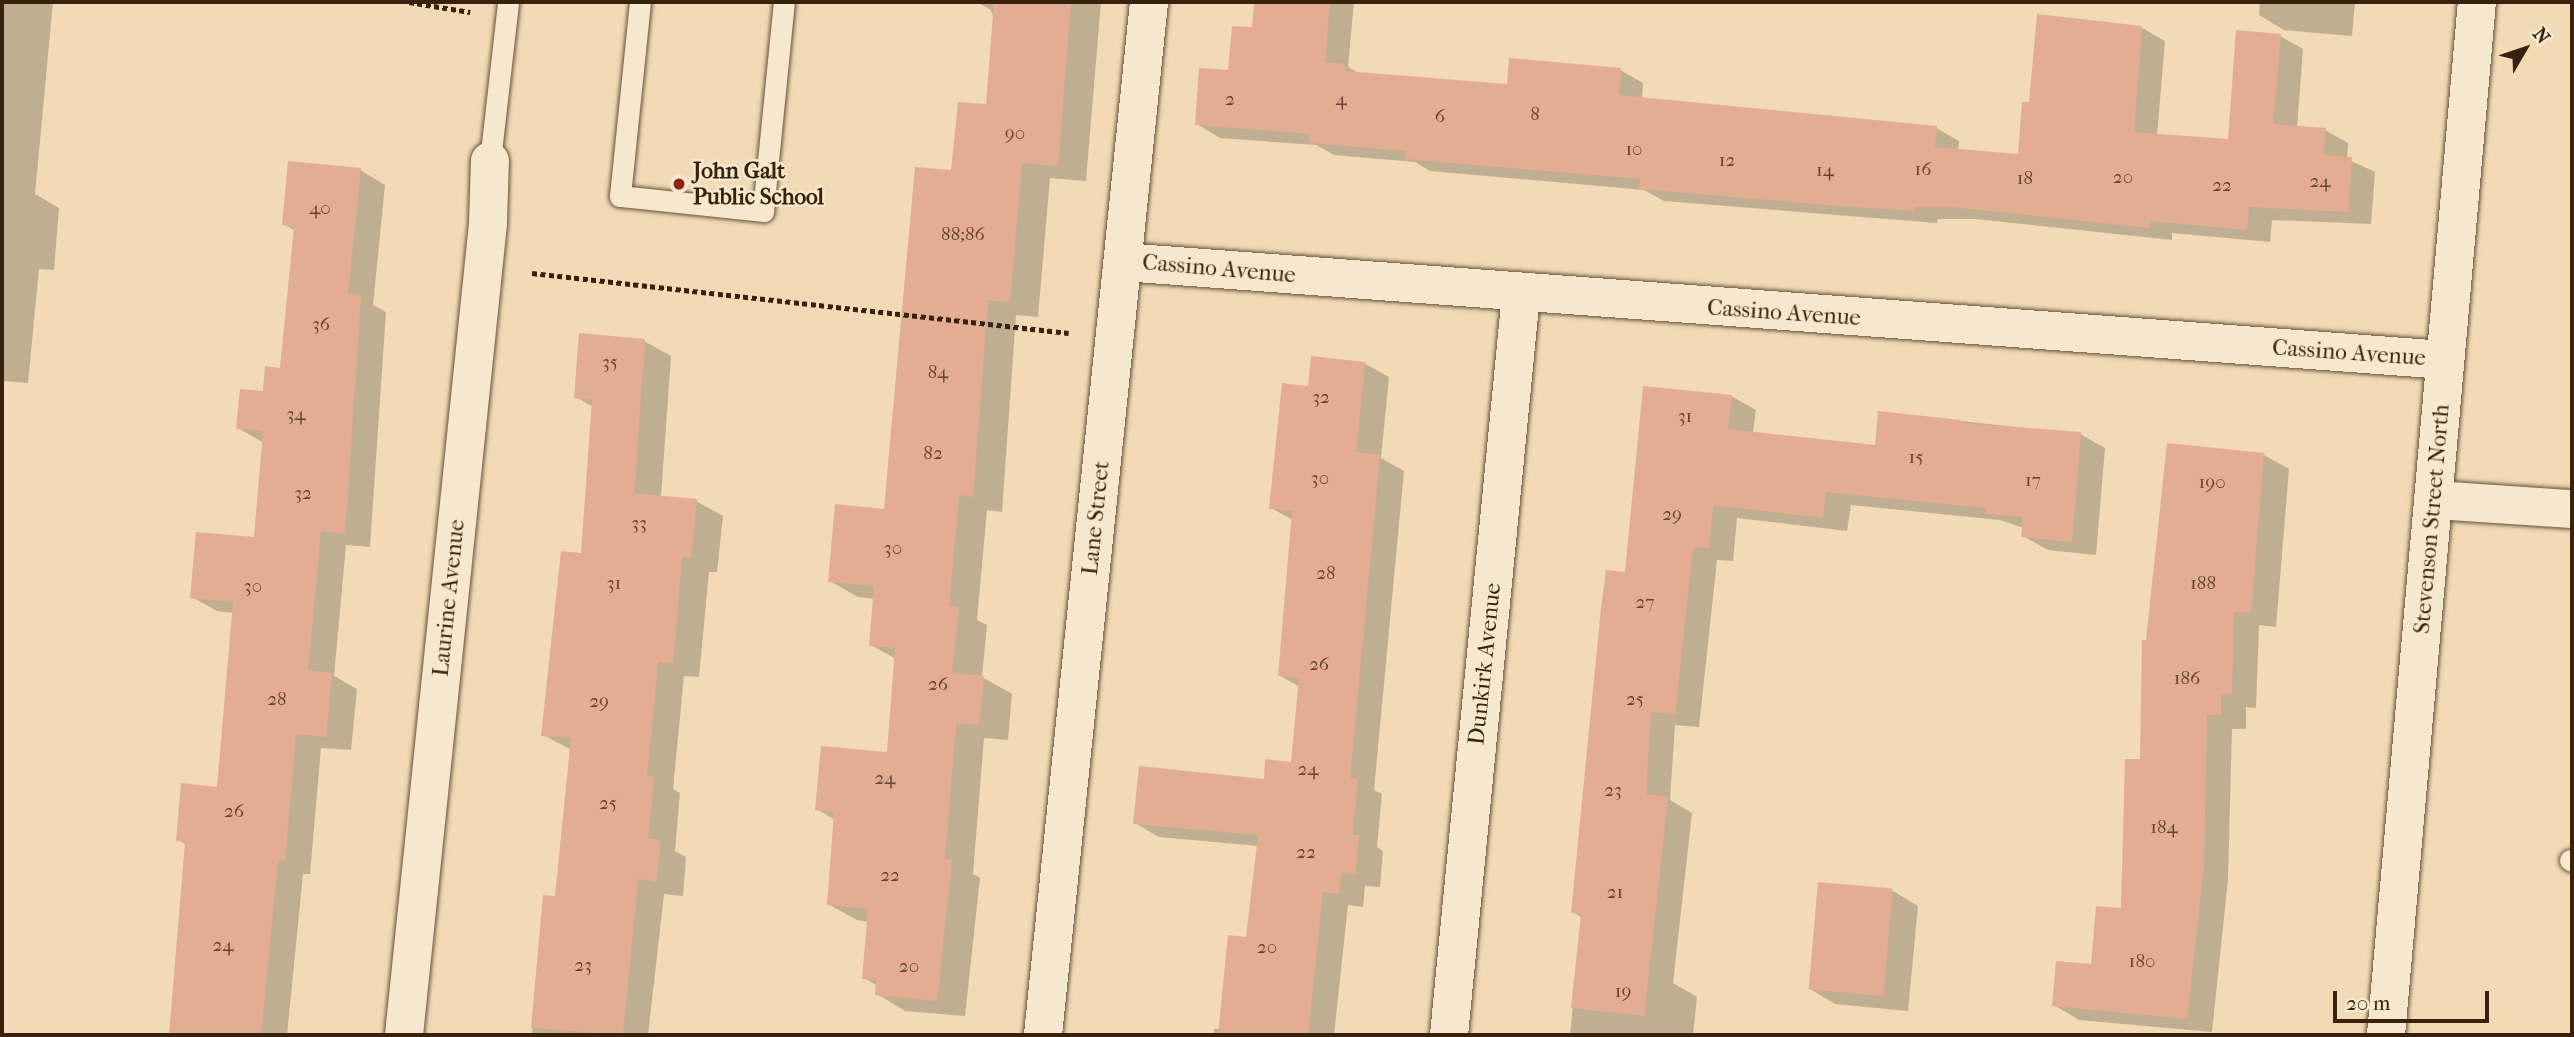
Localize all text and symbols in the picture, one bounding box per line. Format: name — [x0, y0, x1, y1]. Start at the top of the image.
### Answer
north arrow — [2490, 14, 2560, 84]
text: N — [2528, 23, 2554, 48]
house number: 2 — [1225, 89, 1235, 111]
house number: 4 — [1335, 89, 1347, 111]
house number: 8 — [1530, 104, 1540, 126]
house number: 6 — [1435, 106, 1445, 128]
house number: 90 — [1005, 123, 1025, 145]
house number: 10 — [1625, 139, 1643, 161]
house number: 12 — [1719, 150, 1735, 172]
place label: John Galt Public School — [693, 157, 824, 211]
house number: 16 — [1915, 159, 1931, 181]
house number: 14 — [1816, 160, 1834, 182]
house number: 20 — [2113, 167, 2133, 189]
house number: 18 — [2017, 168, 2033, 190]
house number: 24 — [2310, 171, 2330, 193]
house number: 22 — [2212, 175, 2232, 197]
marker: John Galt Public School — [671, 176, 687, 192]
house number: 40 — [309, 198, 331, 220]
house number: 88;86 — [941, 224, 985, 246]
street label: Cassino Avenue — [1141, 249, 1297, 289]
street label: Cassino Avenue — [1706, 294, 1862, 332]
house number: 36 — [312, 314, 330, 336]
street label: Cassino Avenue — [2271, 334, 2427, 372]
house number: 35 — [602, 352, 618, 374]
house number: 84 — [928, 362, 948, 384]
house number: 32 — [1312, 387, 1330, 409]
street label: Stevenson Street North — [2408, 403, 2456, 635]
house number: 34 — [286, 404, 306, 426]
house number: 31 — [1678, 406, 1692, 428]
house number: 82 — [923, 443, 943, 465]
house number: 15 — [1909, 447, 1923, 469]
street label: Lane Street — [1076, 459, 1116, 577]
house number: 30 — [1311, 468, 1329, 490]
house number: 17 — [2025, 470, 2041, 492]
house number: 190 — [2198, 472, 2226, 494]
house number: 32 — [294, 483, 312, 505]
house number: 29 — [1662, 504, 1682, 526]
house number: 33 — [631, 513, 647, 535]
street label: Laurine Avenue — [427, 518, 471, 678]
house number: 30 — [884, 538, 902, 560]
house number: 28 — [1316, 563, 1336, 585]
house number: 31 — [607, 573, 621, 595]
house number: 188 — [2190, 573, 2216, 595]
house number: 30 — [244, 576, 262, 598]
street label: Dunkirk Avenue — [1463, 581, 1507, 747]
house number: 27 — [1636, 592, 1654, 614]
house number: 26 — [1309, 654, 1329, 676]
house number: 186 — [2174, 668, 2200, 690]
house number: 26 — [928, 674, 948, 696]
house number: 28 — [267, 689, 287, 711]
house number: 25 — [1626, 689, 1644, 711]
house number: 29 — [589, 691, 609, 713]
house number: 24 — [1298, 759, 1318, 781]
house number: 24 — [875, 768, 895, 790]
house number: 23 — [1604, 780, 1622, 802]
house number: 25 — [599, 793, 617, 815]
house number: 26 — [224, 801, 244, 823]
house number: 184 — [2150, 817, 2178, 839]
house number: 22 — [1296, 842, 1316, 864]
house number: 22 — [880, 865, 900, 887]
house number: 21 — [1607, 882, 1623, 904]
house number: 24 — [213, 935, 233, 957]
house number: 20 — [1257, 937, 1277, 959]
house number: 180 — [2129, 951, 2155, 973]
house number: 23 — [574, 955, 592, 977]
house number: 20 — [899, 956, 919, 978]
scale bar — [2336, 978, 2492, 1022]
house number: 19 — [1615, 981, 1631, 1003]
text: 20 m — [2346, 991, 2390, 1015]

